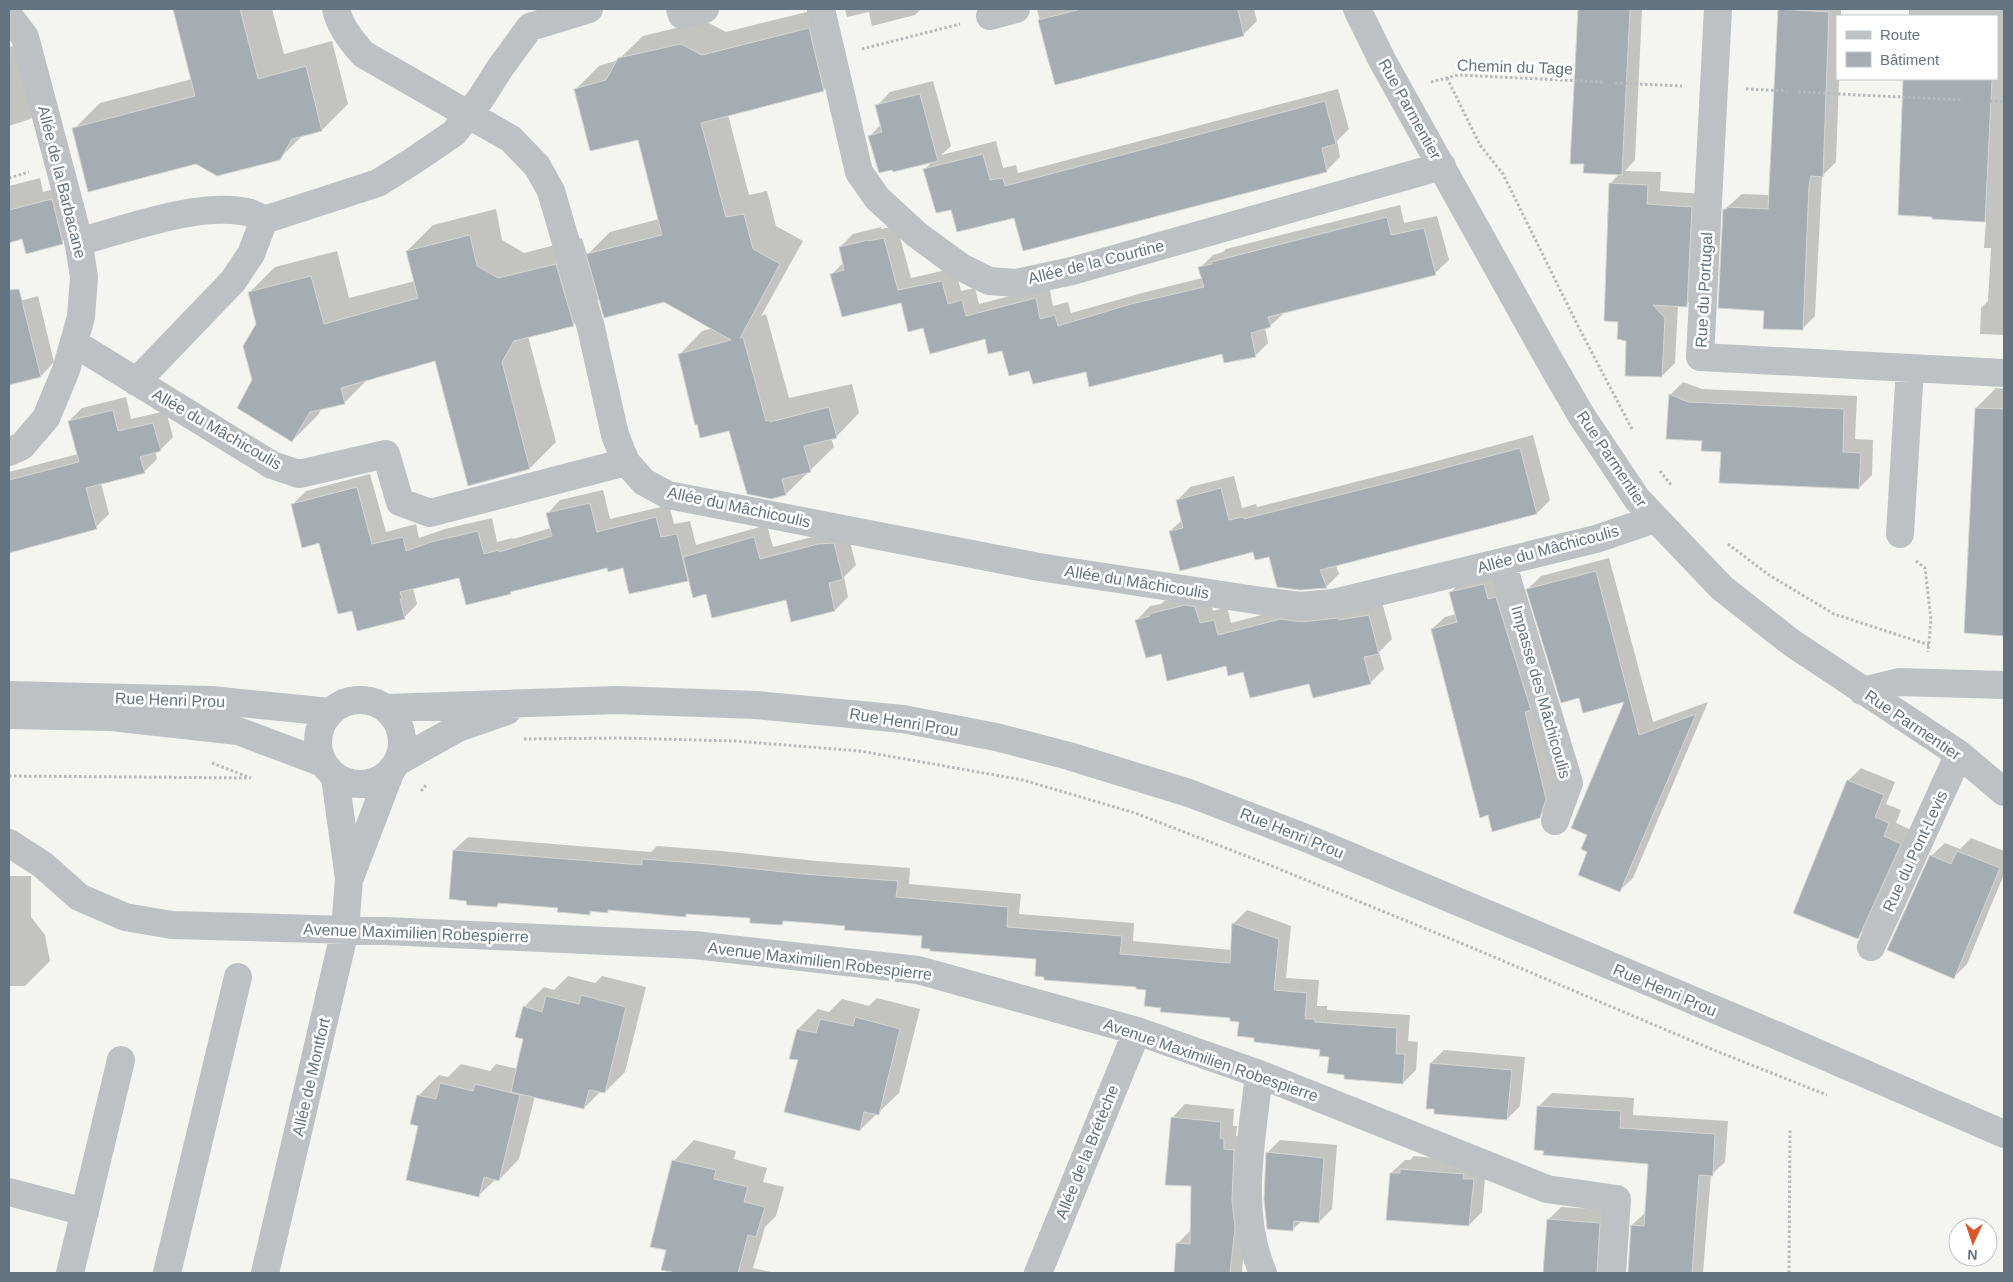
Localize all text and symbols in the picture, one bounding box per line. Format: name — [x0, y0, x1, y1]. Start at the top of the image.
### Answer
legend — [1836, 15, 1998, 80]
text: Route — [1880, 26, 1920, 43]
text: Bâtiment — [1880, 51, 1940, 68]
street label: Rue Parmentier — [1375, 56, 1445, 163]
street label: Chemin du Tage — [1457, 56, 1573, 78]
street label: Allée de la Barbacane — [35, 104, 89, 260]
street label: Rue du Portugal — [1692, 232, 1716, 348]
street label: Allée de la Courtine — [1026, 237, 1166, 287]
street label: Allée du Mâchicoulis — [150, 385, 284, 473]
street label: Rue Parmentier — [1574, 408, 1651, 511]
street label: Allée du Mâchicoulis — [666, 484, 812, 530]
street label: Allée du Mâchicoulis — [1475, 522, 1621, 576]
street label: Allée du Mâchicoulis — [1064, 562, 1210, 602]
street label: Impasse des Mâchicoulis — [1508, 604, 1574, 780]
street label: Rue Parmentier — [1862, 687, 1965, 764]
street label: Rue Henri Prou — [115, 690, 225, 710]
street label: Rue Henri Prou — [848, 705, 960, 739]
street label: Rue du Pont-Levis — [1879, 788, 1951, 914]
street label: Rue Henri Prou — [1238, 804, 1346, 862]
street label: Avenue Maximilien Robespierre — [303, 921, 529, 945]
street label: Avenue Maximilien Robespierre — [707, 939, 933, 983]
street label: Rue Henri Prou — [1611, 961, 1719, 1019]
street label: Avenue Maximilien Robespierre — [1102, 1015, 1321, 1105]
street label: Allée de Montfort — [289, 1016, 333, 1138]
street label: Allée de la Brétèche — [1052, 1082, 1122, 1222]
north arrow — [1948, 1217, 1998, 1267]
text: N — [1967, 1247, 1978, 1263]

